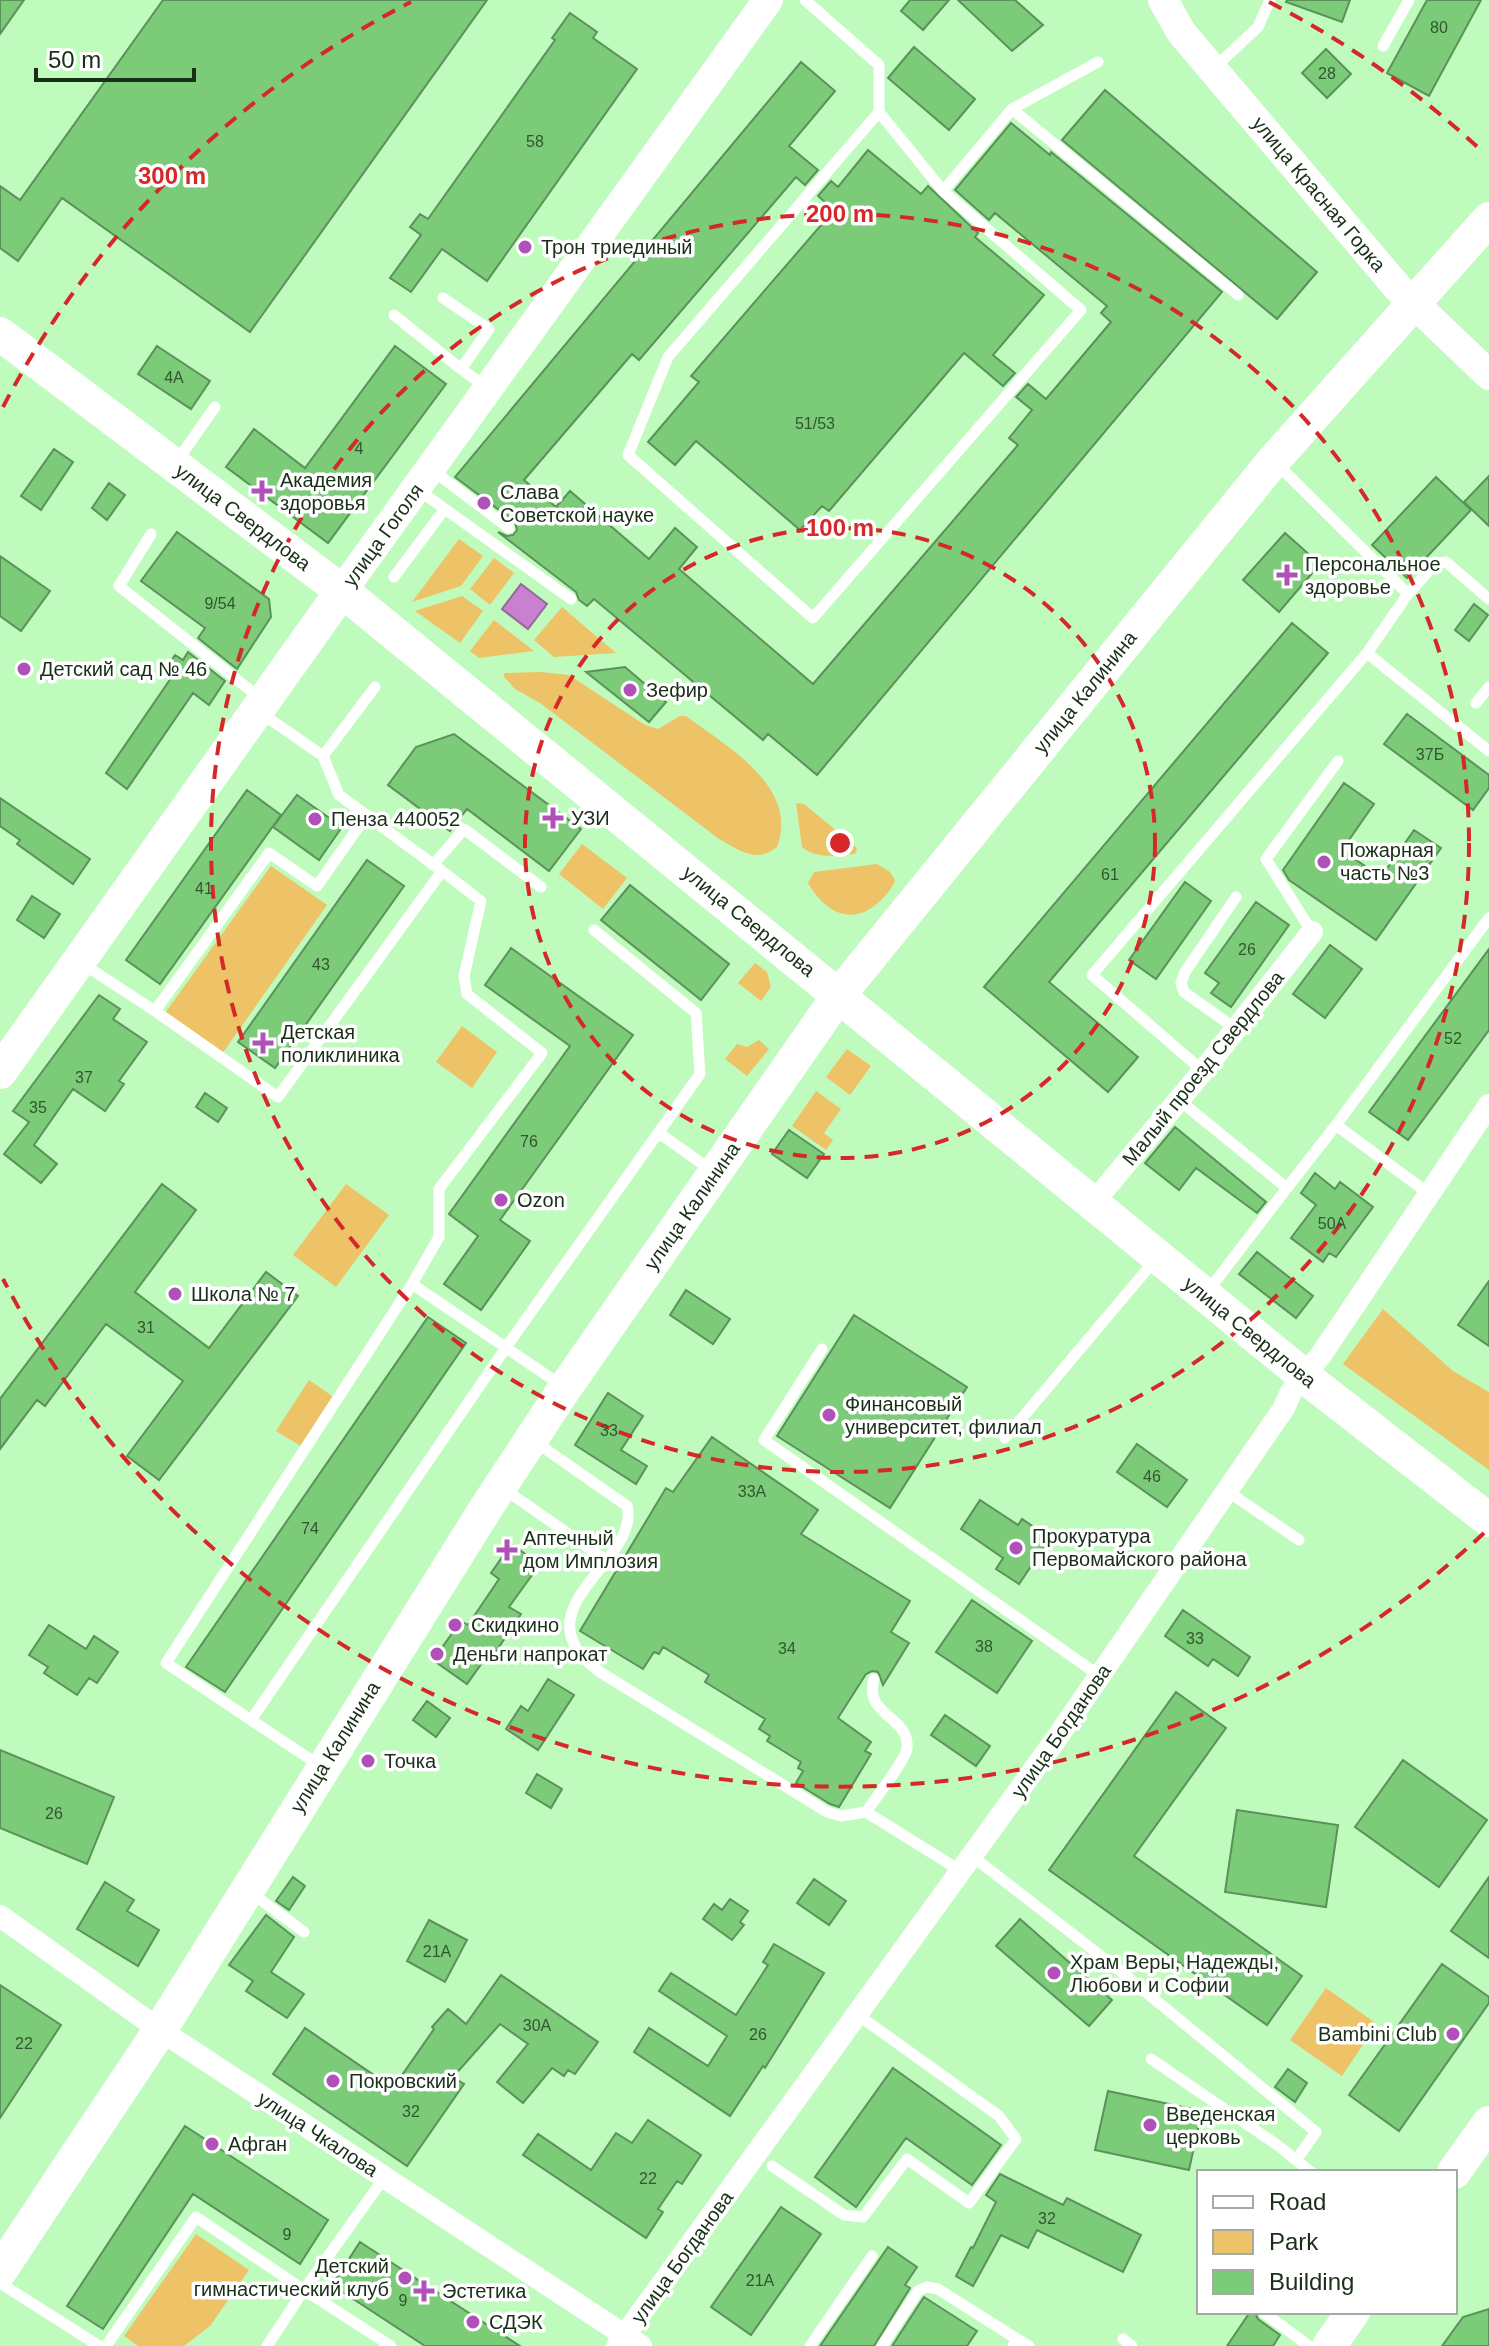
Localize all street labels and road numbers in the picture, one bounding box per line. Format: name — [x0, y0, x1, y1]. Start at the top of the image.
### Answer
street label: улица Красная Горка — [1248, 112, 1391, 276]
street label: улица Свердлова — [171, 459, 316, 575]
street label: улица Гоголя — [338, 480, 428, 590]
street label: улица Калинина — [1029, 626, 1141, 757]
street label: улица Свердлова — [679, 861, 820, 982]
street label: Малый проезд Свердлова — [1118, 966, 1289, 1169]
street label: улица Калинина — [640, 1137, 745, 1274]
street label: улица Свердлова — [1180, 1272, 1321, 1393]
street label: улица Богданова — [1007, 1659, 1116, 1802]
street label: улица Калинина — [286, 1677, 385, 1817]
street label: улица Чкалова — [254, 2087, 383, 2181]
street label: улица Богданова — [627, 2186, 738, 2327]

